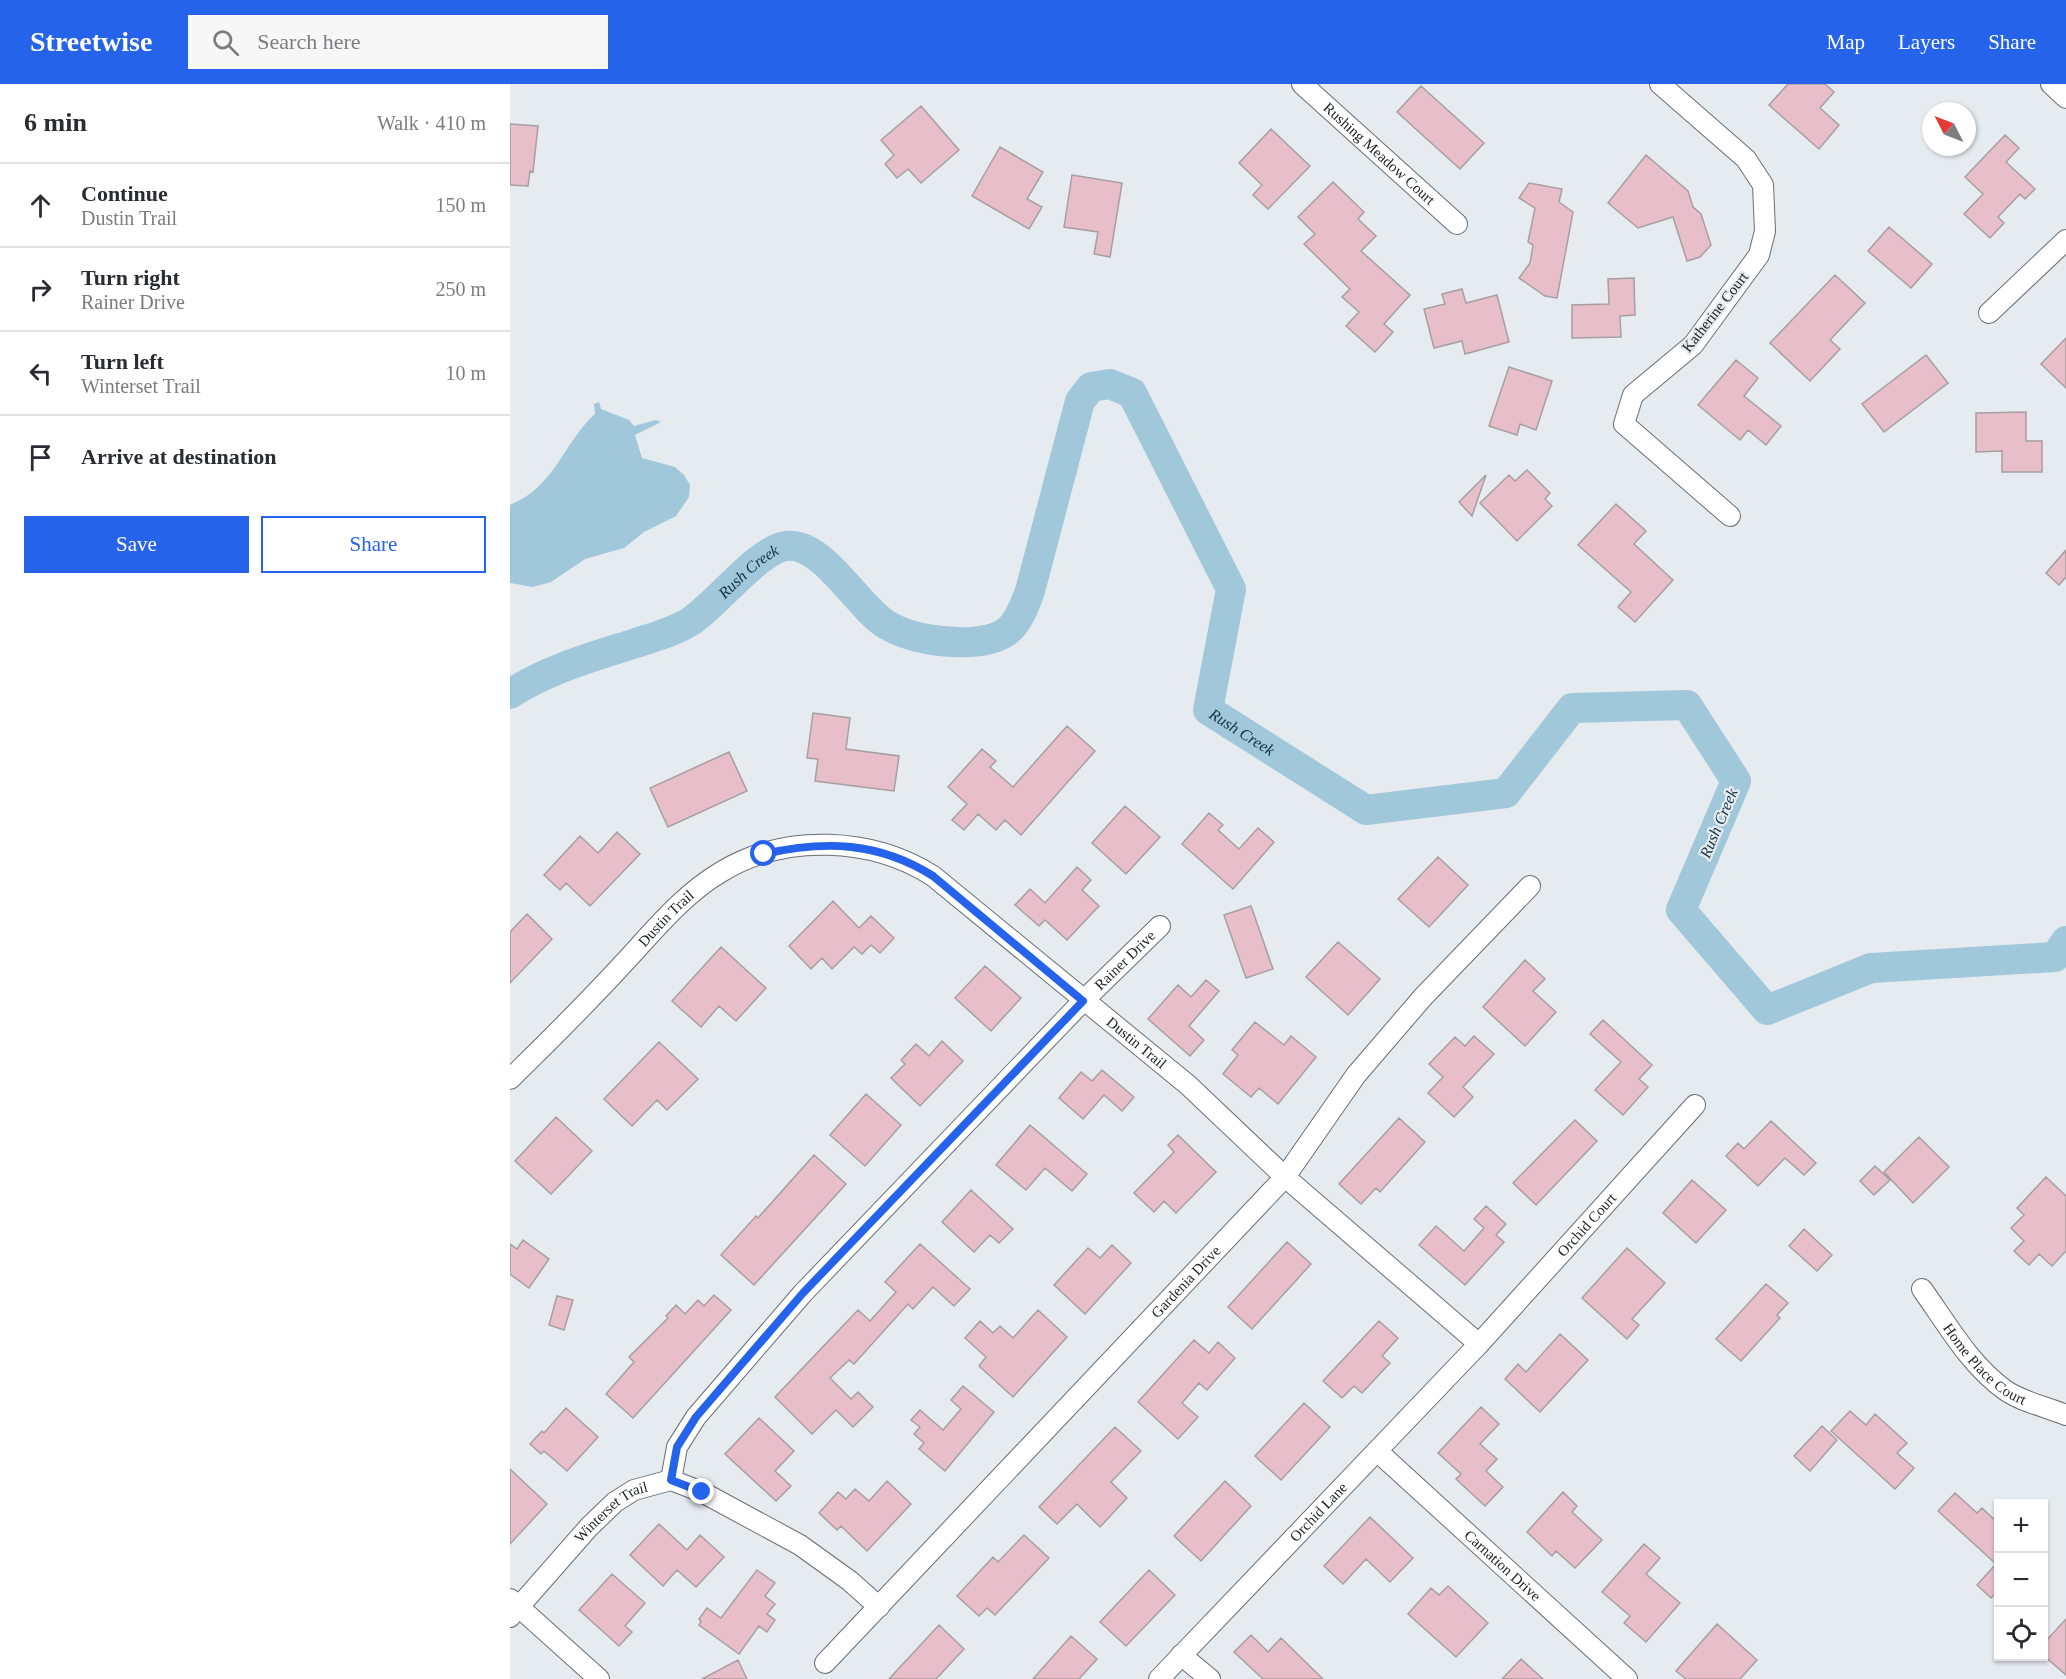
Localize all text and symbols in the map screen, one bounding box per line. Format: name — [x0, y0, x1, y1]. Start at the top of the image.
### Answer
search box — [188, 15, 608, 69]
text: Streetwise — [30, 26, 152, 57]
icon: search — [209, 26, 242, 59]
text: Search here — [257, 29, 361, 54]
text: Map — [1827, 30, 1865, 54]
text: Layers — [1898, 30, 1955, 54]
text: Share — [1988, 30, 2036, 54]
street label: Rushing Meadow Court — [1320, 99, 1439, 209]
north arrow — [1922, 102, 1976, 156]
text: 6 min — [24, 108, 87, 137]
text: Walk · 410 m — [377, 112, 486, 134]
text: Continue — [81, 181, 168, 206]
icon: ahead — [24, 189, 57, 222]
text: 150 m — [435, 194, 486, 216]
text: Dustin Trail — [81, 207, 177, 229]
text: Turn right — [81, 265, 180, 290]
street label: Katherine Court — [1679, 268, 1752, 355]
icon: right — [24, 273, 57, 306]
text: 250 m — [435, 278, 486, 300]
text: Rainer Drive — [81, 291, 185, 313]
text: Turn left — [81, 349, 164, 374]
icon: left — [24, 357, 57, 390]
text: 10 m — [445, 362, 486, 384]
text: Winterset Trail — [81, 375, 201, 397]
icon: arrive — [24, 441, 57, 474]
text: Arrive at destination — [81, 444, 277, 469]
button: Save — [24, 516, 249, 573]
button: Share — [261, 516, 486, 573]
water label: Rush Creek — [714, 541, 782, 602]
water label: Rush Creek — [1205, 705, 1278, 759]
water label: Rush Creek — [1696, 785, 1741, 861]
route start — [750, 840, 776, 866]
street label: Dustin Trail — [635, 887, 697, 950]
street label: Rainer Drive — [1091, 927, 1159, 993]
street label: Dustin Trail — [1103, 1014, 1169, 1072]
street label: Orchid Court — [1554, 1189, 1620, 1260]
street label: Gardenia Drive — [1148, 1242, 1224, 1321]
street label: Home Place Court — [1940, 1320, 2029, 1408]
route end — [688, 1478, 714, 1504]
street label: Winterset Trail — [571, 1479, 649, 1546]
street label: Orchid Lane — [1287, 1479, 1351, 1545]
map controls — [1994, 1499, 2048, 1661]
button: + — [1994, 1499, 2048, 1553]
street label: Carnation Drive — [1461, 1527, 1544, 1604]
button: − — [1994, 1553, 2048, 1607]
button: locate — [1994, 1607, 2048, 1661]

